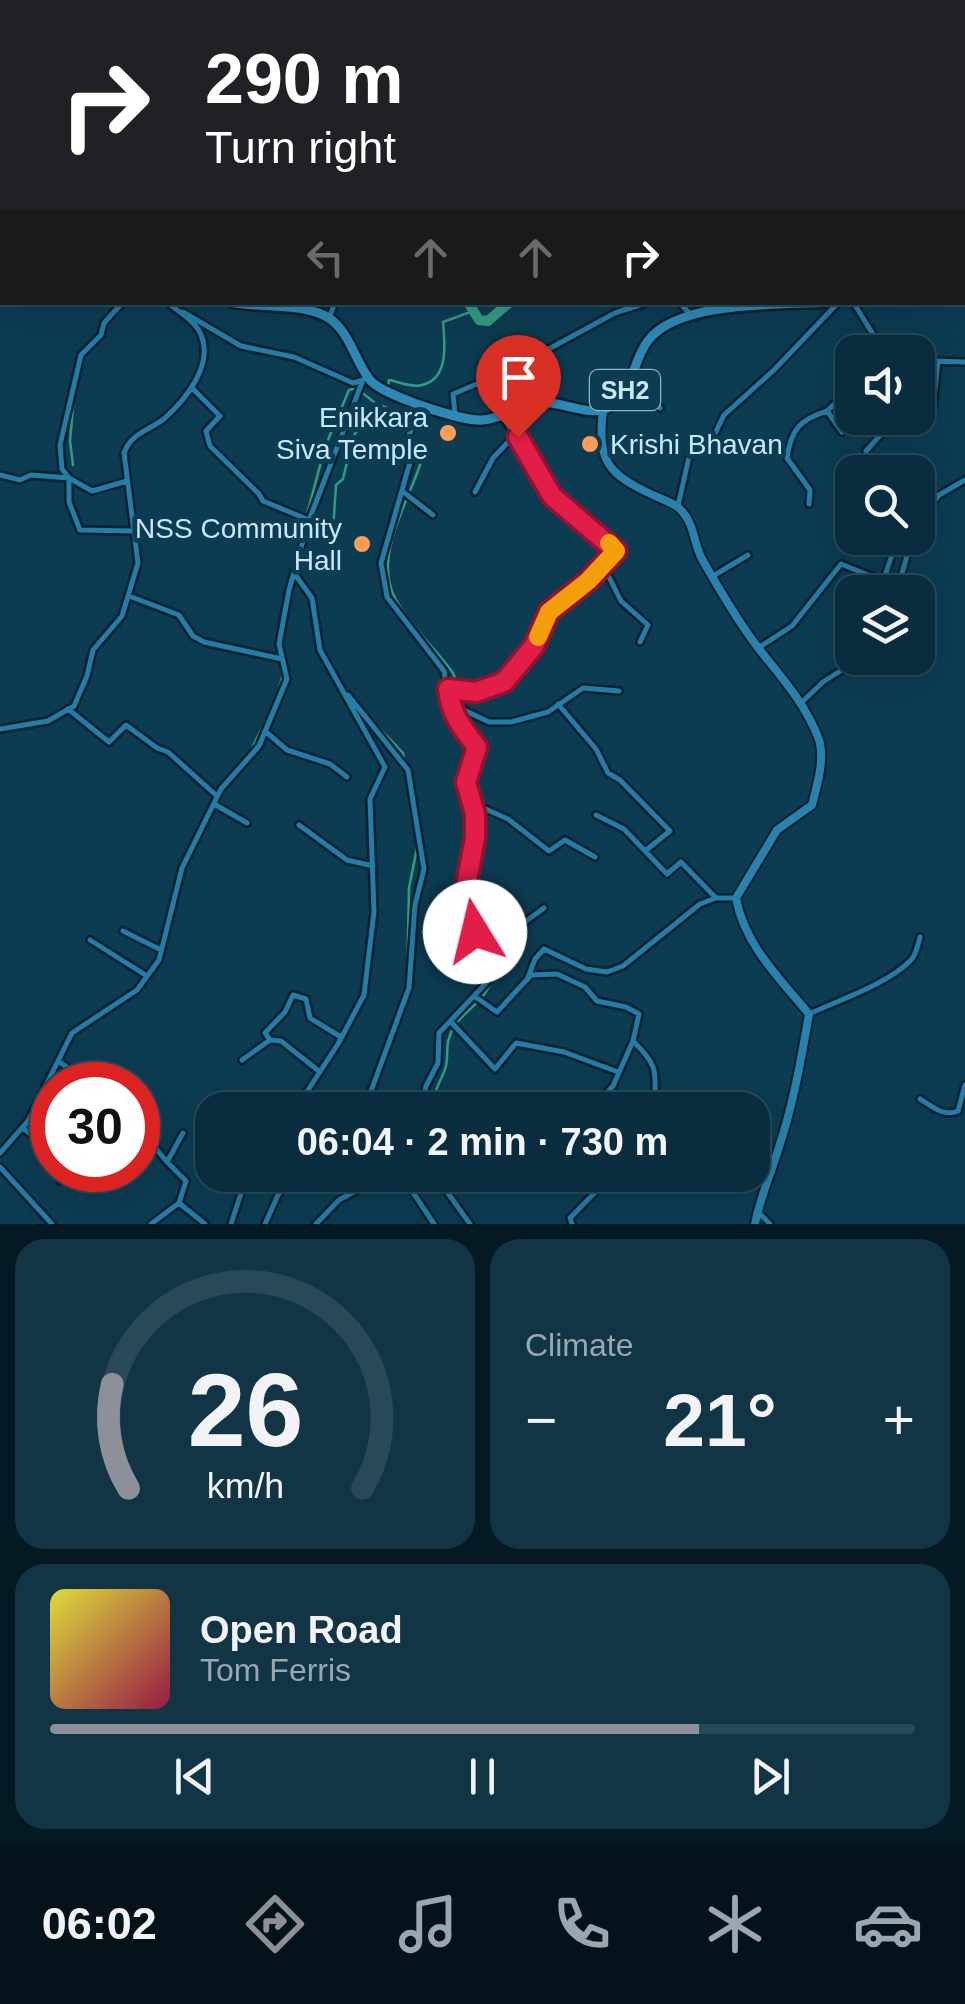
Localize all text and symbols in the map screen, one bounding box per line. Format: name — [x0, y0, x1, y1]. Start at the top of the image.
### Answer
icon: right — [40, 40, 170, 170]
text: 290 m — [205, 40, 403, 118]
text: Turn right — [205, 122, 396, 173]
icon: left — [298, 230, 353, 285]
icon: ahead — [403, 230, 458, 285]
icon: ahead — [508, 230, 563, 285]
icon: right — [613, 230, 668, 285]
pin — [476, 335, 561, 438]
map controls — [835, 335, 935, 675]
button: sound — [835, 335, 935, 435]
icon: arrive — [491, 350, 546, 405]
road number: SH2 — [590, 370, 660, 410]
place label: Enikkara Siva Temple — [276, 402, 428, 465]
marker: Enikkara Siva Temple — [437, 422, 459, 444]
place label: Krishi Bhavan — [610, 429, 783, 460]
marker: Krishi Bhavan — [579, 433, 601, 455]
button: search — [835, 455, 935, 555]
place label: NSS Community Hall — [135, 513, 342, 576]
marker: NSS Community Hall — [351, 533, 373, 555]
button: layers — [835, 575, 935, 675]
position arrow — [423, 880, 527, 984]
speed limit sign: 30 — [30, 1062, 160, 1192]
text: 06:04 · 2 min · 730 m — [297, 1121, 668, 1163]
text: Climate — [525, 1327, 633, 1363]
text: 26 — [187, 1352, 303, 1468]
text: 21° — [663, 1378, 777, 1462]
text: − — [525, 1389, 557, 1451]
text: + — [883, 1389, 915, 1451]
text: km/h — [206, 1466, 284, 1506]
text: Open Road — [200, 1609, 403, 1651]
text: Tom Ferris — [200, 1652, 351, 1688]
icon: previous — [167, 1749, 222, 1804]
icon: pause — [455, 1749, 510, 1804]
icon: next — [743, 1749, 798, 1804]
icon: directions — [240, 1889, 310, 1959]
icon: music — [393, 1889, 463, 1959]
icon: phone — [547, 1889, 617, 1959]
icon: climate — [700, 1889, 770, 1959]
icon: car — [853, 1889, 923, 1959]
text: 06:02 — [42, 1898, 157, 1949]

